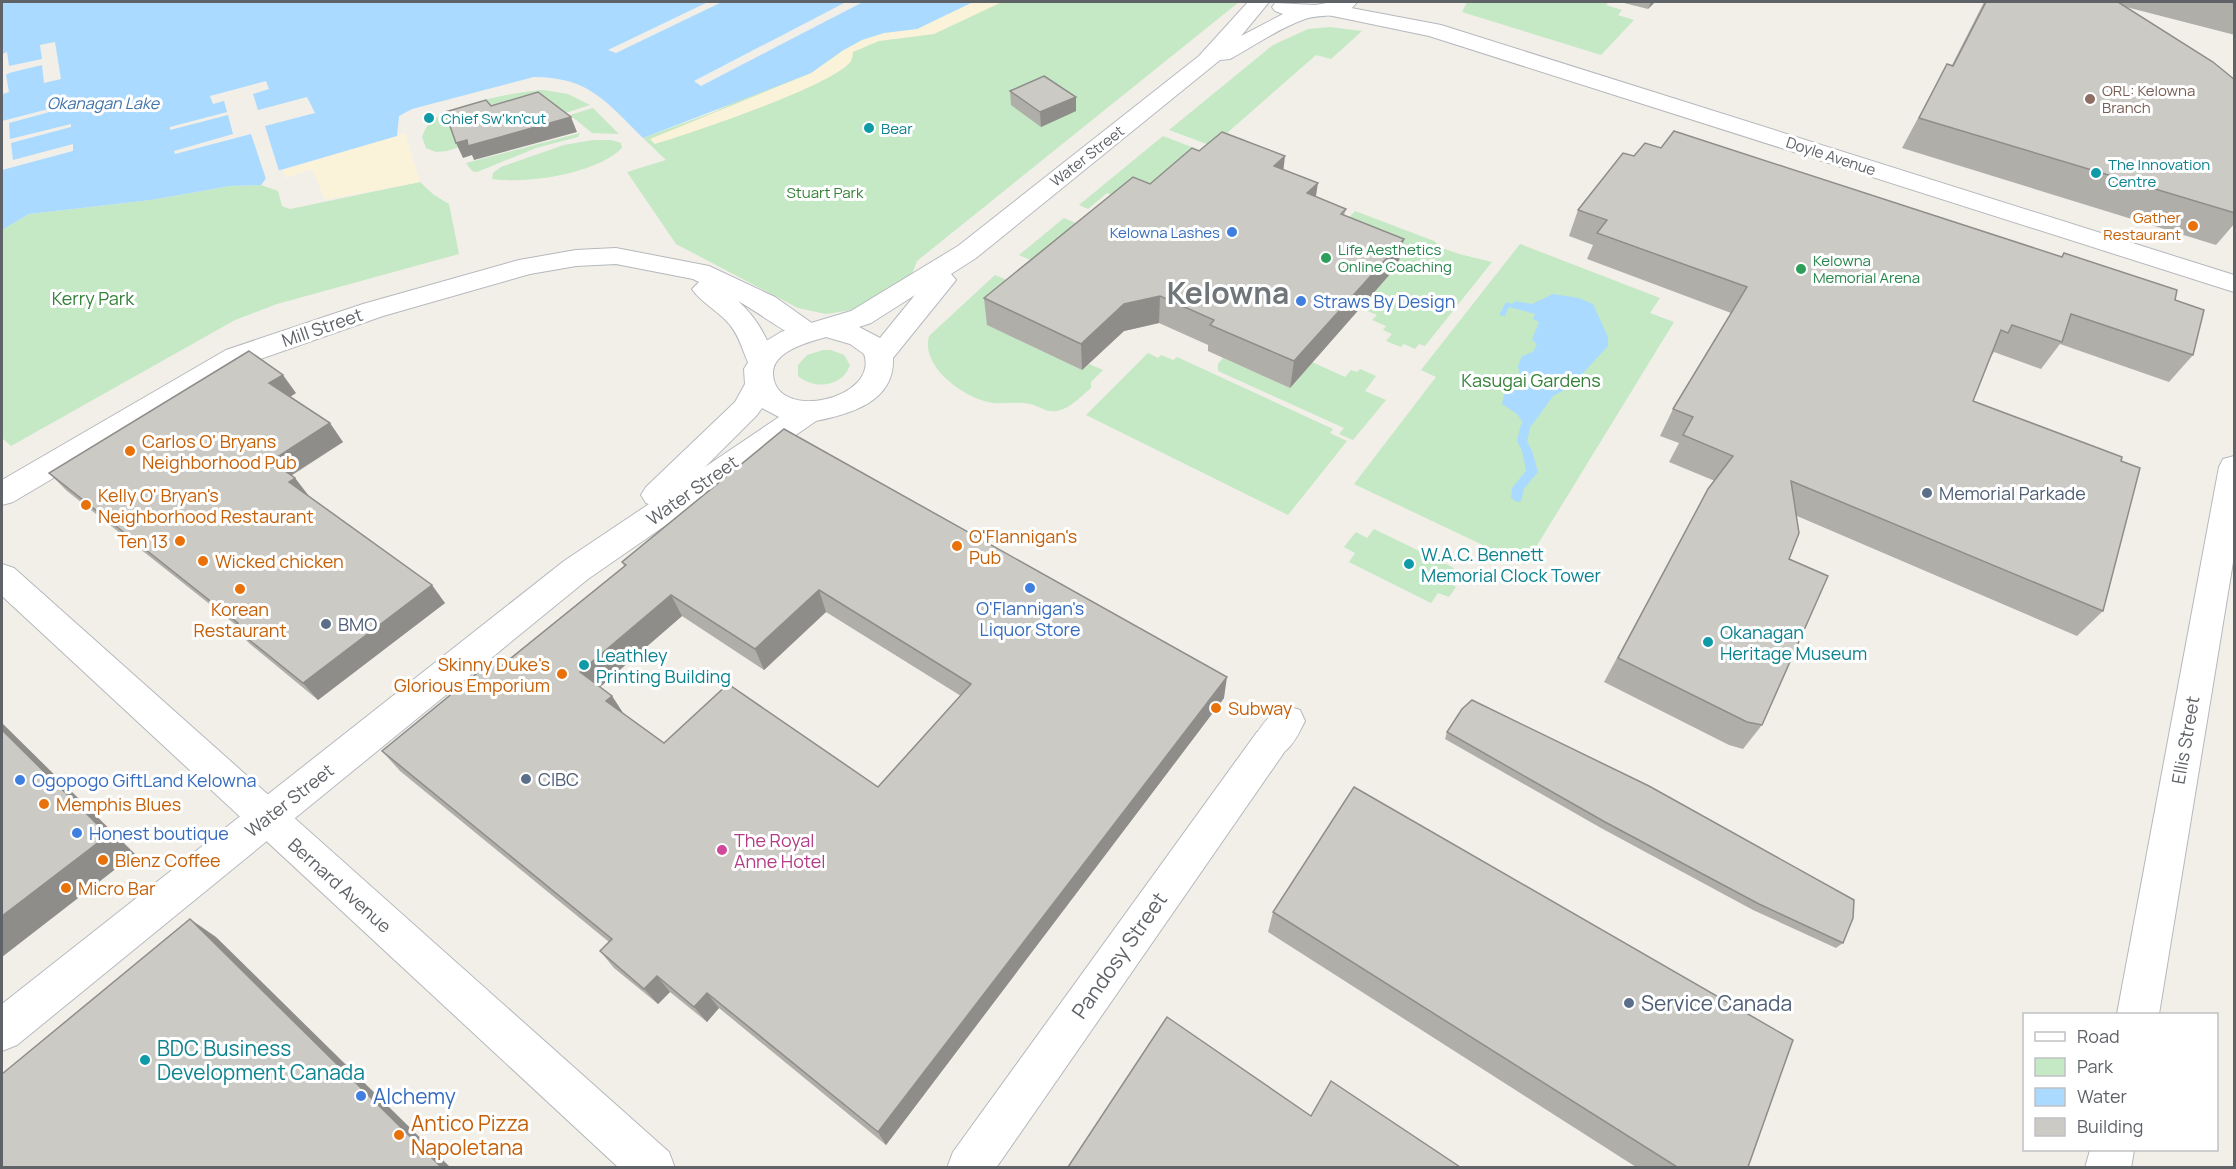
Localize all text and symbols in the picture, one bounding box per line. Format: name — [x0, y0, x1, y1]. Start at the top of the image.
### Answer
place label: ORL: Kelowna Branch — [2102, 80, 2195, 118]
water label: Okanagan Lake — [47, 92, 161, 114]
marker: ORL: Kelowna Branch — [2083, 92, 2097, 106]
place label: Chief Sw'kn'cut — [441, 108, 546, 129]
marker: Chief Sw'kn'cut — [422, 111, 436, 125]
place label: Bear — [881, 118, 913, 139]
street label: Water Street — [1046, 120, 1128, 192]
marker: Bear — [862, 121, 876, 135]
street label: Doyle Avenue — [1783, 132, 1879, 180]
place label: The Innovation Centre — [2108, 154, 2210, 192]
marker: The Innovation Centre — [2089, 166, 2103, 180]
park label: Stuart Park — [787, 182, 864, 203]
place label: Gather Restaurant — [2103, 207, 2182, 245]
marker: Gather Restaurant — [2186, 219, 2200, 233]
place label: Kelowna Lashes — [1110, 222, 1220, 243]
marker: Kelowna Lashes — [1225, 225, 1239, 239]
place label: Life Aesthetics Online Coaching — [1338, 239, 1452, 277]
place label: Kelowna Memorial Arena — [1813, 250, 1920, 288]
marker: Life Aesthetics Online Coaching — [1319, 251, 1333, 265]
marker: Kelowna Memorial Arena — [1794, 262, 1808, 276]
district label: Kelowna — [1167, 272, 1289, 313]
park label: Kerry Park — [52, 286, 135, 310]
place label: Straws By Design — [1313, 289, 1455, 313]
marker: Straws By Design — [1294, 294, 1308, 308]
street label: Mill Street — [278, 302, 366, 352]
park label: Kasugai Gardens — [1461, 368, 1601, 392]
place label: Carlos O' Bryans Neighborhood Pub — [142, 429, 297, 474]
marker: Carlos O' Bryans Neighborhood Pub — [123, 444, 137, 458]
street label: Water Street — [642, 450, 742, 530]
place label: Memorial Parkade — [1939, 481, 2086, 505]
place label: Kelly O' Bryan's Neighborhood Restaurant — [98, 483, 314, 528]
marker: Memorial Parkade — [1920, 486, 1934, 500]
marker: Kelly O' Bryan's Neighborhood Restaurant — [79, 498, 93, 512]
place label: O'Flannigan's Pub — [969, 524, 1077, 569]
place label: Ten 13 — [117, 529, 168, 553]
marker: Ten 13 — [173, 534, 187, 548]
marker: O'Flannigan's Pub — [950, 539, 964, 553]
place label: W.A.C. Bennett Memorial Clock Tower — [1421, 542, 1602, 587]
place label: Wicked chicken — [215, 549, 344, 573]
marker: Wicked chicken — [196, 554, 210, 568]
marker: W.A.C. Bennett Memorial Clock Tower — [1402, 557, 1416, 571]
marker: O'Flannigan's Liquor Store — [1023, 581, 1037, 595]
marker: Korean Restaurant — [233, 582, 247, 596]
place label: O'Flannigan's Liquor Store — [976, 596, 1084, 641]
place label: Korean Restaurant — [193, 597, 287, 642]
place label: BMO — [338, 612, 377, 636]
marker: BMO — [319, 617, 333, 631]
place label: Okanagan Heritage Museum — [1720, 620, 1867, 665]
marker: Okanagan Heritage Museum — [1701, 635, 1715, 649]
place label: Leathley Printing Building — [596, 643, 731, 688]
place label: Skinny Duke's Glorious Emporium — [394, 652, 550, 697]
marker: Leathley Printing Building — [577, 658, 591, 672]
marker: Skinny Duke's Glorious Emporium — [555, 667, 569, 681]
street label: Ellis Street — [2165, 694, 2205, 786]
place label: Subway — [1228, 696, 1293, 720]
marker: Subway — [1209, 701, 1223, 715]
street label: Water Street — [240, 758, 338, 842]
place label: CIBC — [538, 767, 579, 791]
place label: Ogopogo GiftLand Kelowna — [32, 768, 257, 792]
marker: CIBC — [519, 772, 533, 786]
marker: Ogopogo GiftLand Kelowna — [13, 773, 27, 787]
place label: Memphis Blues — [56, 792, 181, 816]
marker: Memphis Blues — [37, 797, 51, 811]
place label: Honest boutique — [89, 821, 229, 845]
marker: Honest boutique — [70, 826, 84, 840]
place label: The Royal Anne Hotel — [734, 828, 825, 873]
street label: Bernard Avenue — [283, 832, 397, 938]
marker: The Royal Anne Hotel — [715, 843, 729, 857]
place label: Blenz Coffee — [115, 848, 220, 872]
marker: Blenz Coffee — [96, 853, 110, 867]
place label: Micro Bar — [78, 876, 156, 900]
marker: Micro Bar — [59, 881, 73, 895]
street label: Pandosy Street — [1065, 886, 1173, 1024]
place label: Service Canada — [1641, 989, 1792, 1017]
marker: Service Canada — [1622, 996, 1636, 1010]
legend — [2023, 1013, 2218, 1151]
text: Road — [2077, 1024, 2120, 1048]
place label: BDC Business Development Canada — [157, 1034, 365, 1086]
marker: BDC Business Development Canada — [138, 1053, 152, 1067]
text: Park — [2077, 1054, 2114, 1078]
place label: Alchemy — [373, 1082, 456, 1110]
text: Water — [2077, 1084, 2127, 1108]
marker: Alchemy — [354, 1089, 368, 1103]
place label: Antico Pizza Napoletana — [411, 1109, 529, 1161]
text: Building — [2077, 1114, 2143, 1138]
marker: Antico Pizza Napoletana — [392, 1128, 406, 1142]

